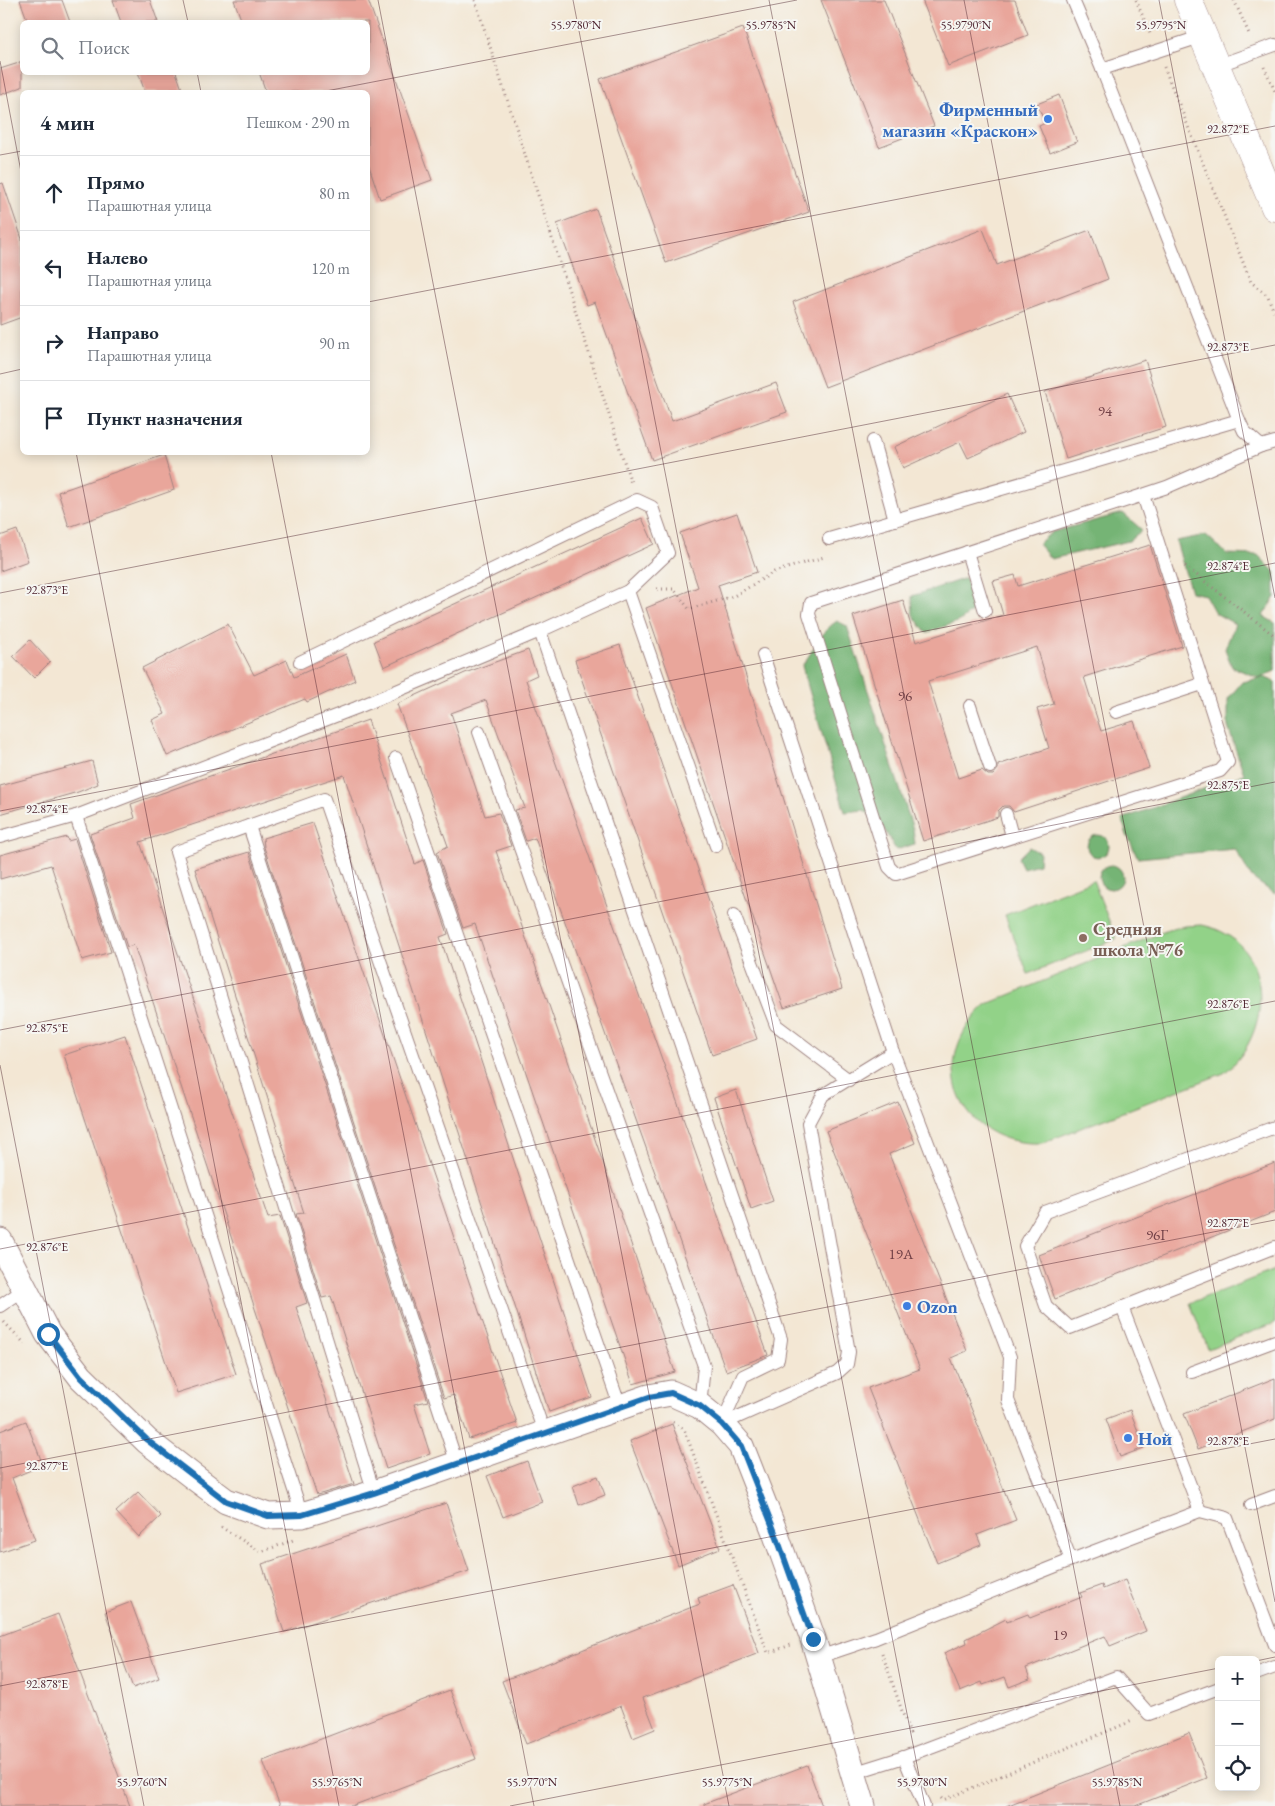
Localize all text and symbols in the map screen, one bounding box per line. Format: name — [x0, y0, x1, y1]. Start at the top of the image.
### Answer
text: 55.9780°N — [551, 17, 602, 33]
text: 55.9785°N — [746, 17, 797, 33]
text: 55.9790°N — [941, 17, 992, 33]
text: 55.9795°N — [1136, 17, 1187, 33]
search box — [20, 20, 370, 75]
icon: search — [38, 34, 66, 62]
text: Поиск — [78, 35, 130, 60]
place label: Фирменный магазин «Краскон» — [882, 98, 1038, 142]
text: 4 мин — [40, 109, 95, 136]
text: Пешком · 290 m — [246, 112, 350, 133]
marker: Фирменный магазин «Краскон» — [1042, 113, 1054, 125]
text: 92.872°E — [1207, 121, 1249, 137]
text: Прямо — [87, 170, 145, 195]
icon: ahead — [40, 179, 68, 207]
text: 80 m — [319, 183, 350, 204]
text: Парашютная улица — [87, 195, 212, 216]
text: Налево — [87, 245, 148, 270]
icon: left — [40, 254, 68, 282]
text: 120 m — [311, 258, 350, 279]
text: Парашютная улица — [87, 270, 212, 291]
text: Направо — [87, 320, 159, 345]
icon: right — [40, 329, 68, 357]
text: 90 m — [319, 333, 350, 354]
text: 92.873°E — [1207, 339, 1249, 355]
text: Парашютная улица — [87, 345, 212, 366]
house number: 94 — [1098, 401, 1113, 420]
icon: arrive — [40, 404, 68, 432]
text: Пункт назначения — [87, 406, 243, 431]
text: 92.874°E — [1207, 558, 1249, 574]
text: 92.873°E — [26, 582, 68, 598]
house number: 96 — [898, 686, 912, 705]
text: 92.875°E — [1207, 777, 1249, 793]
text: 92.874°E — [26, 801, 68, 817]
place label: Средняя школа №76 — [1093, 917, 1184, 961]
marker: Средняя школа №76 — [1077, 932, 1089, 944]
text: 92.876°E — [1207, 996, 1249, 1012]
text: 92.875°E — [26, 1020, 68, 1036]
text: 92.877°E — [1207, 1215, 1249, 1231]
house number: 96Г — [1146, 1225, 1168, 1244]
text: 92.876°E — [26, 1239, 68, 1255]
house number: 19А — [889, 1244, 914, 1263]
place label: Ozon — [917, 1295, 958, 1318]
marker: Ozon — [901, 1300, 913, 1312]
route start — [37, 1323, 60, 1346]
place label: Ной — [1138, 1427, 1172, 1450]
marker: Ной — [1122, 1432, 1134, 1444]
text: 92.878°E — [1207, 1433, 1249, 1449]
text: 92.877°E — [26, 1458, 68, 1474]
house number: 19 — [1053, 1625, 1067, 1644]
route end — [802, 1628, 825, 1651]
map controls — [1215, 1656, 1260, 1791]
button: + — [1215, 1656, 1260, 1701]
text: 92.878°E — [26, 1676, 68, 1692]
button: − — [1215, 1701, 1260, 1746]
button: locate — [1215, 1746, 1260, 1791]
text: 55.9760°N — [117, 1774, 168, 1790]
text: 55.9765°N — [312, 1774, 363, 1790]
text: 55.9770°N — [507, 1774, 558, 1790]
text: 55.9775°N — [702, 1774, 753, 1790]
text: 55.9780°N — [897, 1774, 948, 1790]
text: 55.9785°N — [1092, 1774, 1143, 1790]

